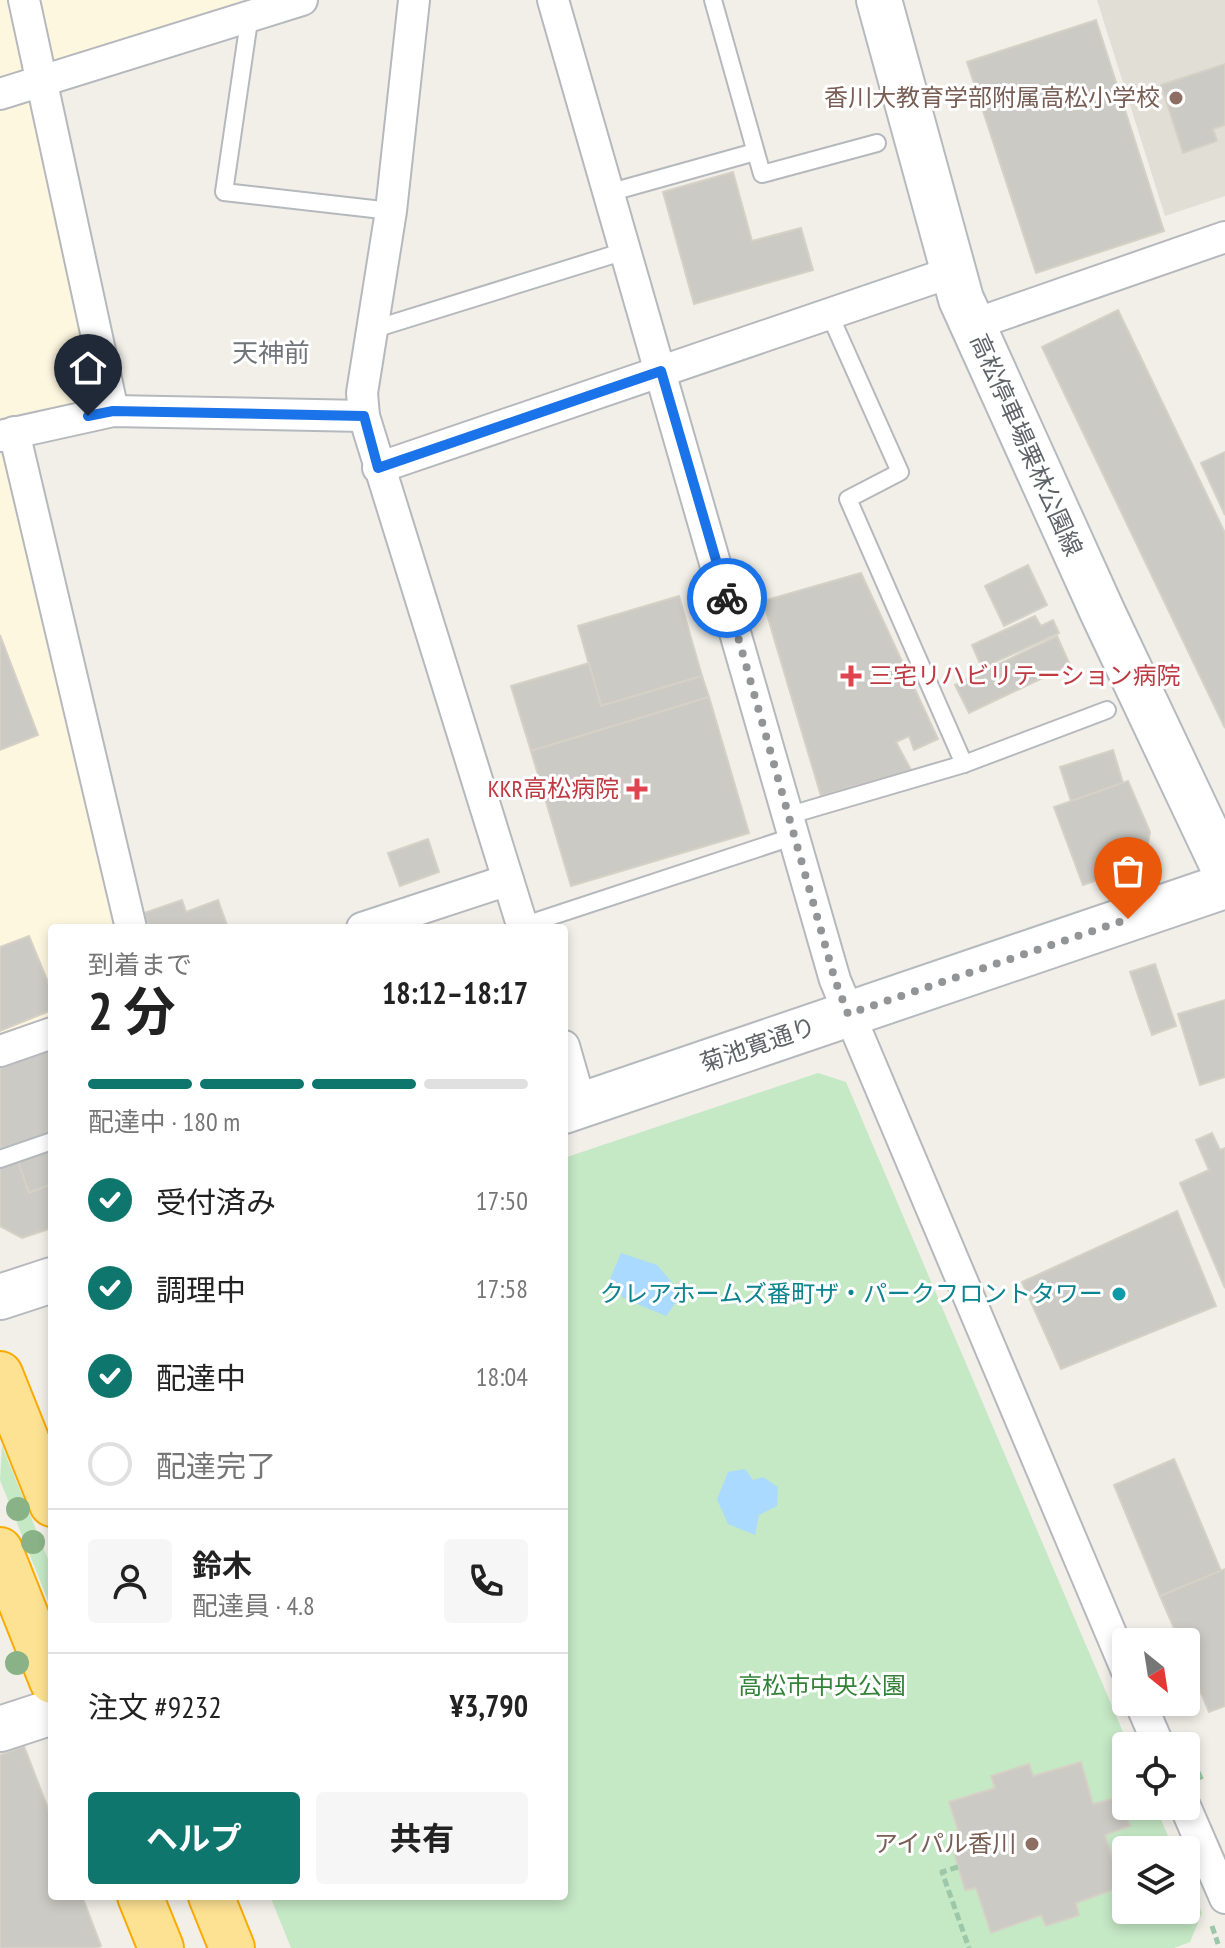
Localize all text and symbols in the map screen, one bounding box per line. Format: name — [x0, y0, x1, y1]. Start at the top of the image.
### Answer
place label: 香川大教育学部附属高松小学校 — [824, 82, 1160, 113]
marker: 香川大教育学部附属高松小学校 — [1167, 89, 1185, 107]
street label: 高松停車場栗林公園線 — [963, 329, 1089, 561]
pin — [54, 334, 122, 416]
district label: 天神前 — [232, 336, 310, 369]
icon: home — [66, 346, 110, 390]
courier — [687, 558, 767, 638]
icon: bike — [705, 576, 749, 620]
place label: 三宅リハビリテーション病院 — [869, 660, 1181, 691]
marker: 三宅リハビリテーション病院 — [840, 665, 862, 687]
place label: KKR高松病院 — [488, 773, 619, 804]
marker: KKR高松病院 — [626, 778, 648, 800]
pin — [1094, 837, 1162, 919]
icon: bag — [1106, 849, 1150, 893]
text: 到着まで — [88, 948, 192, 981]
text: 18:12–18:17 — [382, 973, 528, 1012]
text: 2 分 — [88, 977, 176, 1044]
street label: 菊池寛通り — [696, 1010, 820, 1079]
text: 配達中 · 180 m — [88, 1105, 240, 1138]
icon: check — [88, 1178, 132, 1222]
text: 受付済み — [156, 1182, 276, 1221]
text: 17:50 — [476, 1184, 528, 1217]
icon: check — [88, 1266, 132, 1310]
text: 調理中 — [156, 1270, 246, 1309]
text: 17:58 — [476, 1272, 528, 1305]
place label: クレアホームズ番町ザ・パークフロントタワー — [600, 1278, 1103, 1309]
marker: クレアホームズ番町ザ・パークフロントタワー — [1110, 1285, 1128, 1303]
icon: check — [88, 1354, 132, 1398]
text: 配達中 — [156, 1358, 246, 1397]
text: 18:04 — [476, 1360, 528, 1393]
text: 配達完了 — [156, 1446, 276, 1485]
button: person — [88, 1539, 172, 1623]
button: phone — [444, 1539, 528, 1623]
text: 鈴木 — [192, 1545, 252, 1584]
text: 配達員 · 4.8 — [192, 1589, 315, 1622]
north arrow — [1112, 1628, 1200, 1716]
map controls — [1112, 1628, 1200, 1924]
park label: 高松市中央公園 — [738, 1670, 906, 1701]
text: ¥3,790 — [450, 1686, 528, 1725]
text: 注文 #9232 — [88, 1687, 222, 1726]
button: locate — [1112, 1732, 1200, 1820]
button: ヘルプ — [88, 1792, 300, 1884]
button: 共有 — [316, 1792, 528, 1884]
place label: アイパル香川 — [874, 1828, 1016, 1859]
marker: アイパル香川 — [1023, 1835, 1041, 1853]
button: layers — [1112, 1836, 1200, 1924]

